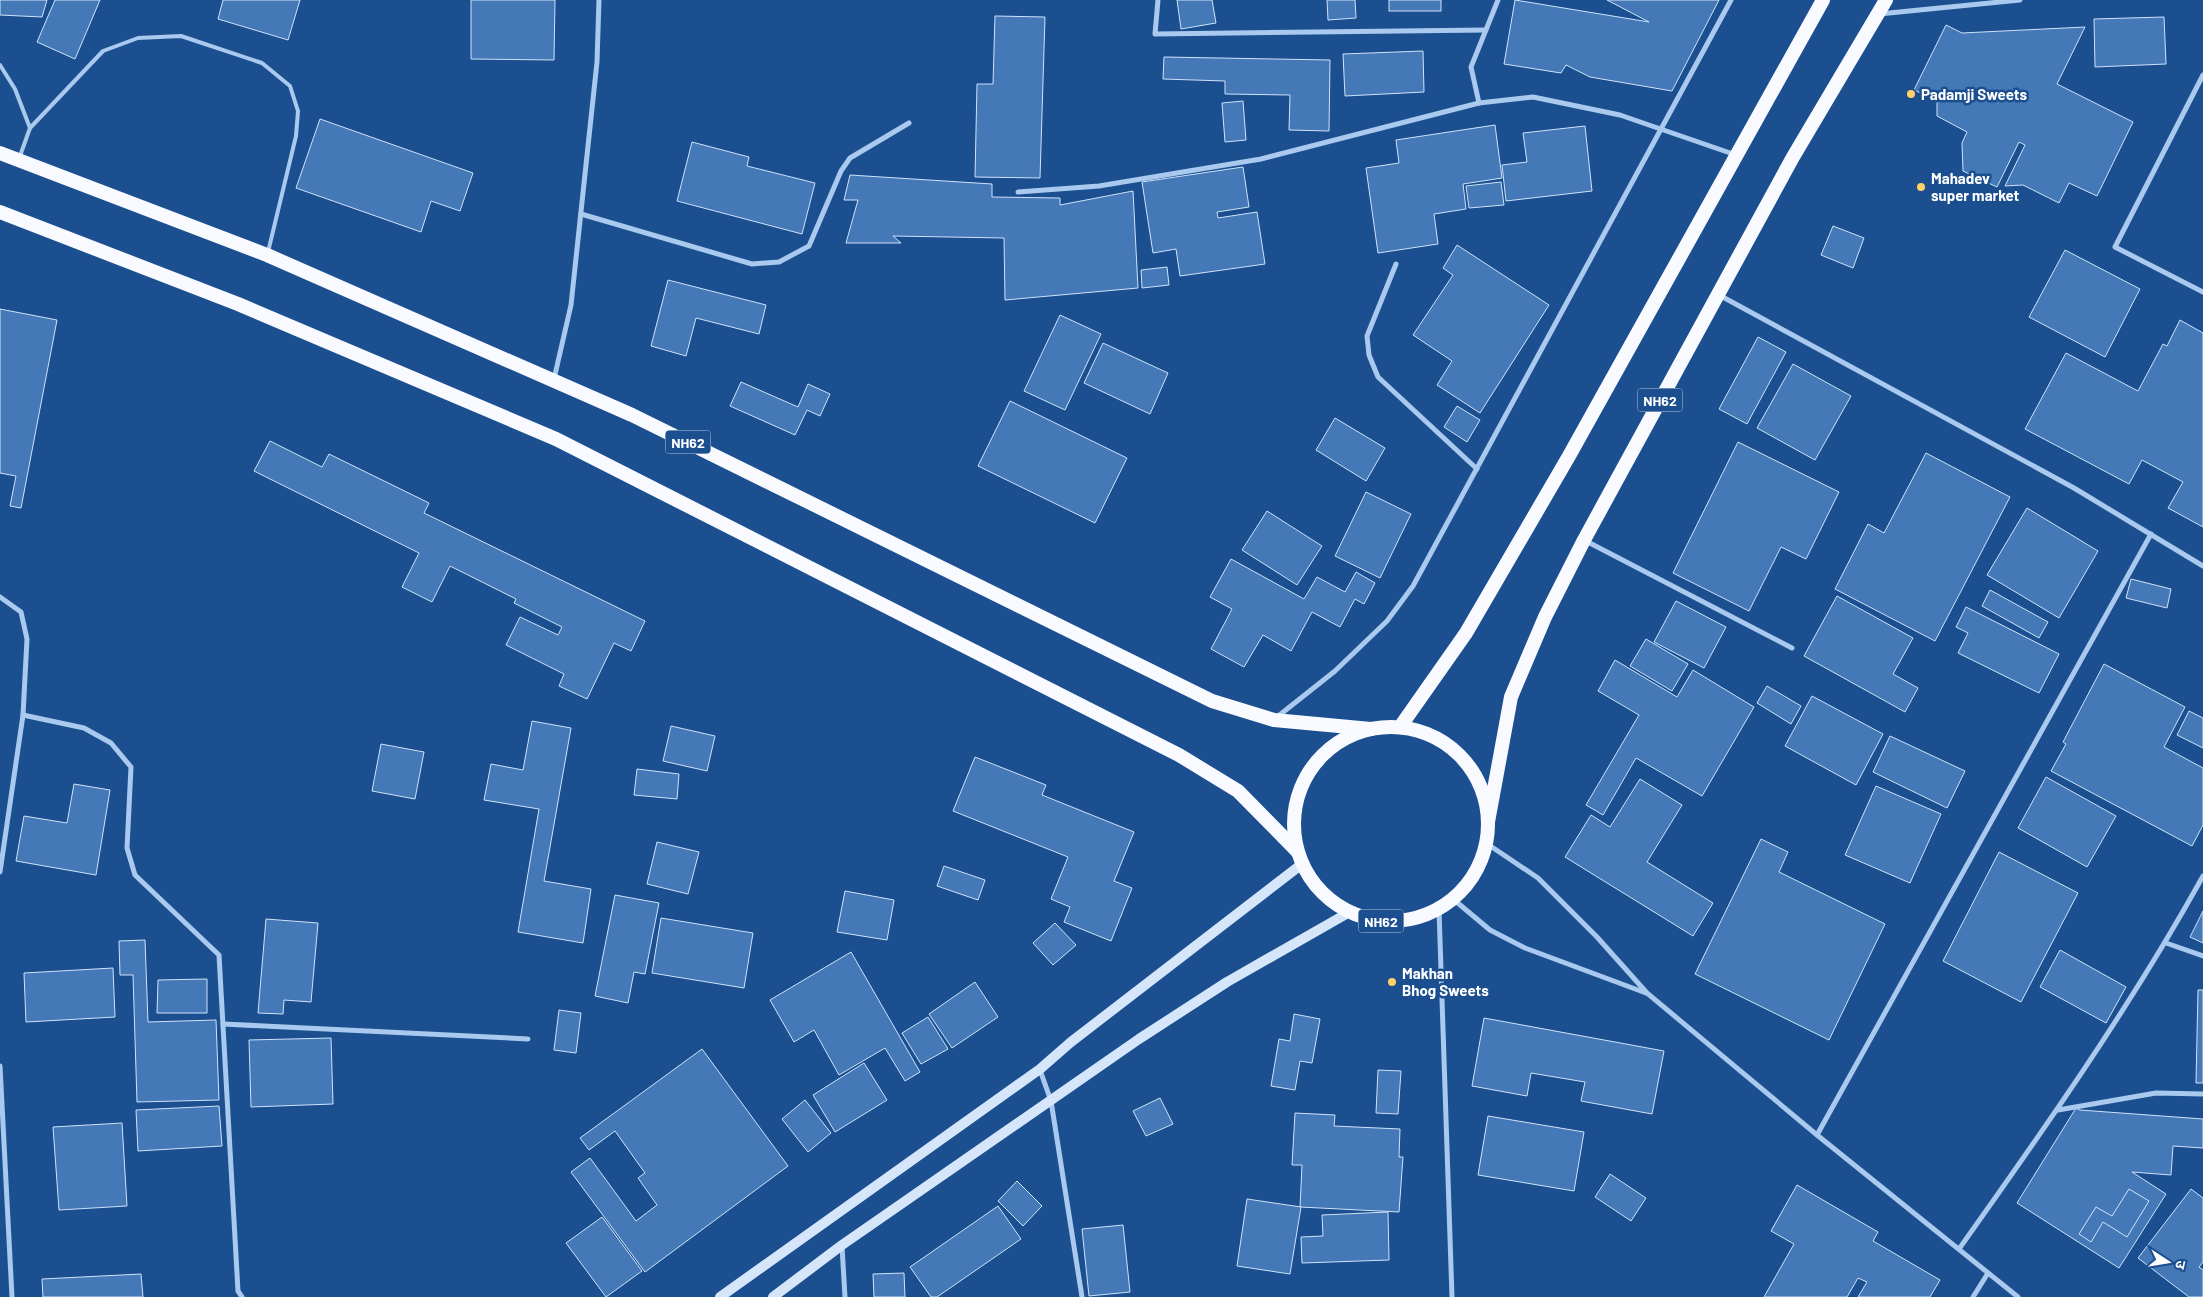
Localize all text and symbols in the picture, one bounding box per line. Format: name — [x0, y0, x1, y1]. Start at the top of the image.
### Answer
place label: Padamji Sweets — [1921, 85, 2027, 103]
marker: Padamji Sweets — [1905, 88, 1917, 100]
place label: Mahadev super market — [1931, 169, 2020, 204]
marker: Mahadev super market — [1915, 181, 1927, 193]
road number: NH62 — [1638, 388, 1682, 412]
road number: NH62 — [666, 431, 710, 454]
road number: NH62 — [1358, 909, 1404, 932]
place label: Makhan Bhog Sweets — [1402, 964, 1489, 999]
marker: Makhan Bhog Sweets — [1386, 976, 1398, 988]
north arrow — [2143, 1237, 2193, 1287]
text: उ — [2172, 1259, 2190, 1271]

